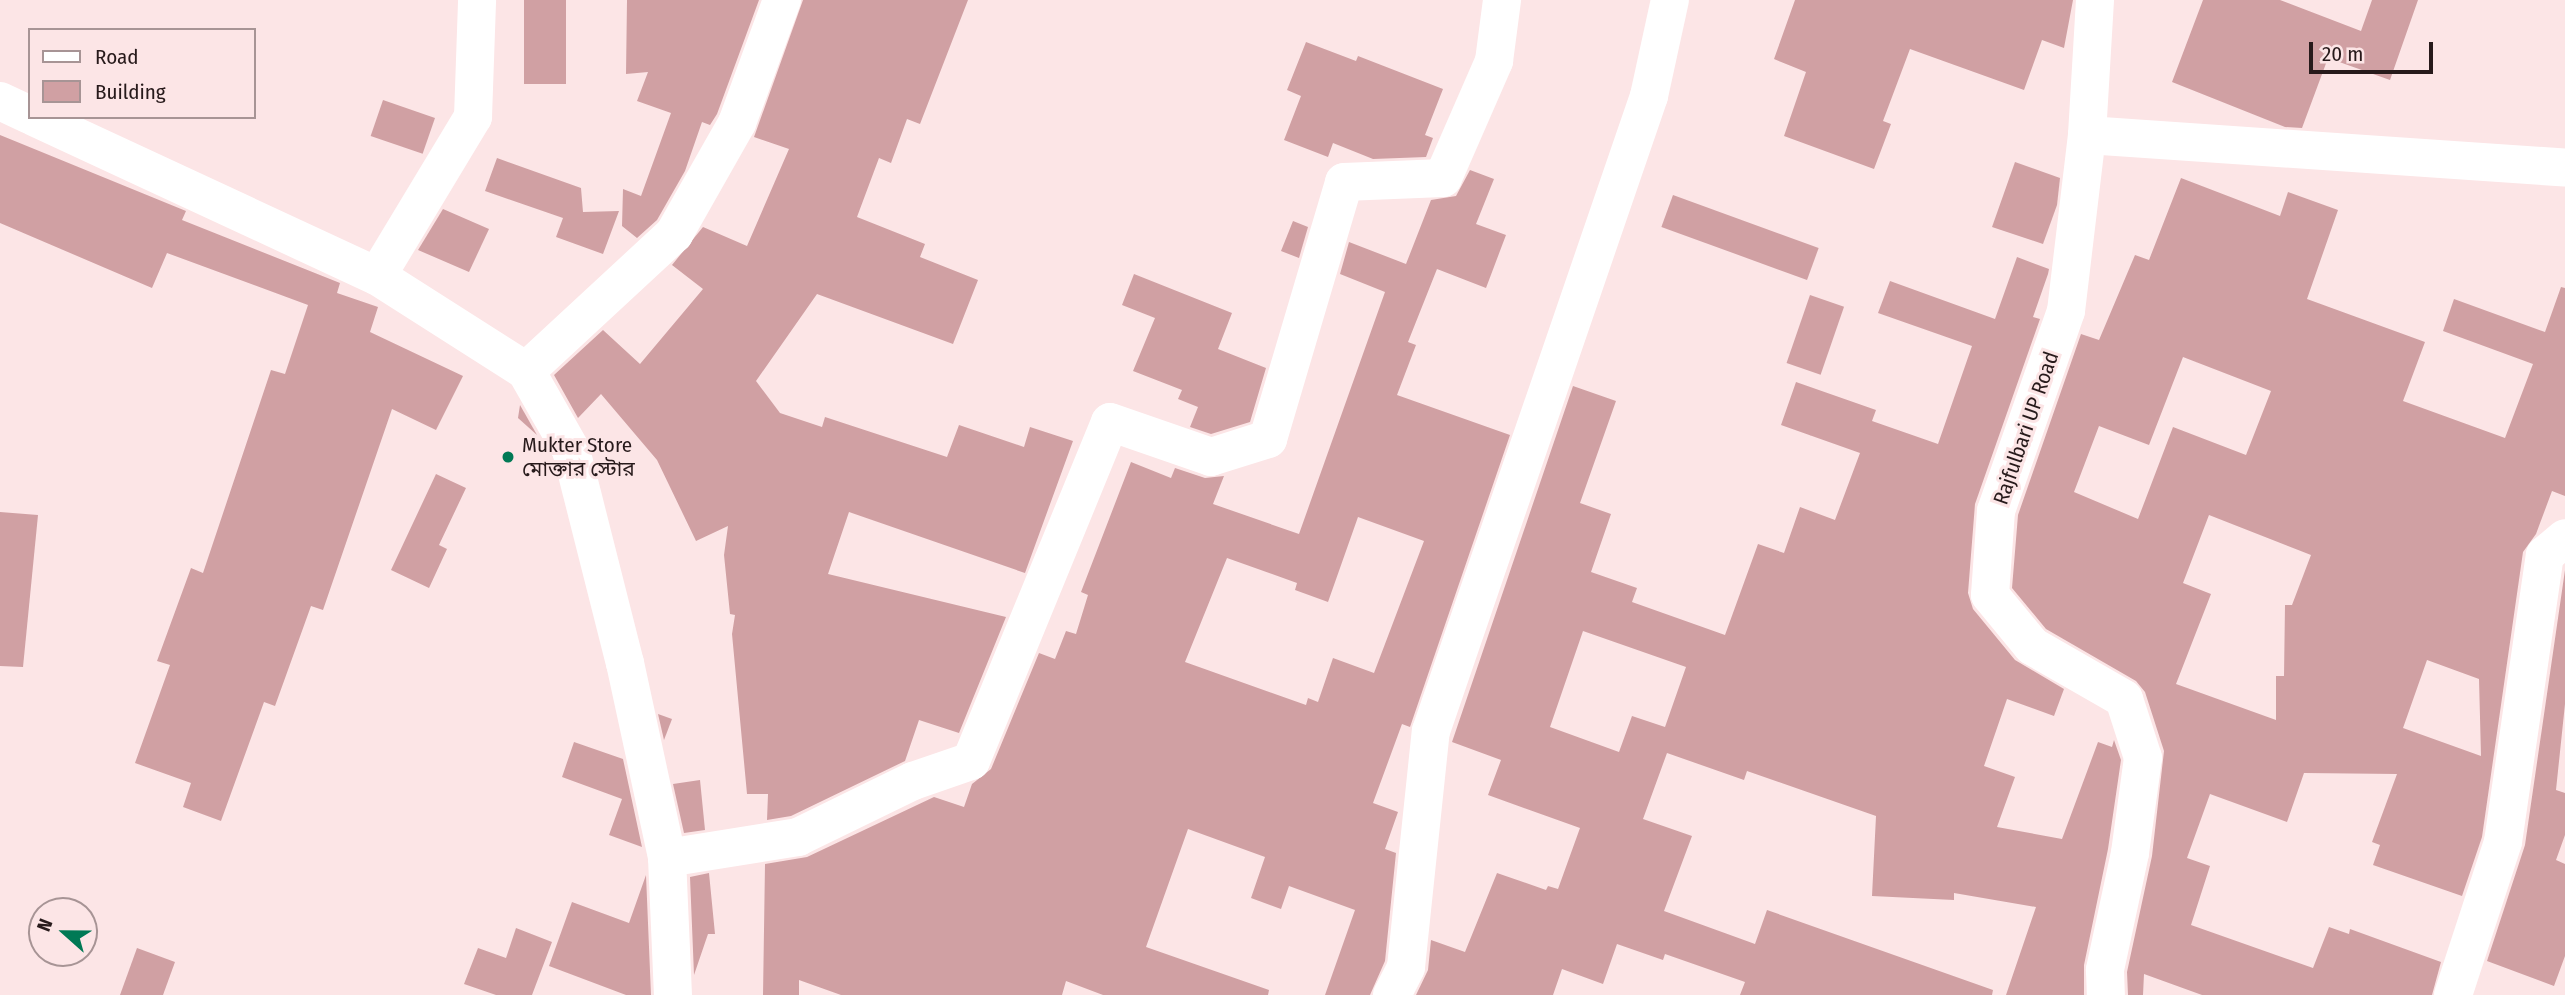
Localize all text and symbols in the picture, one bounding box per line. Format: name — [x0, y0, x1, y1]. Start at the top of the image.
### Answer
legend — [28, 28, 256, 119]
scale bar — [2313, 28, 2437, 72]
text: 20 m — [2322, 41, 2363, 67]
text: Road — [95, 44, 139, 70]
text: Building — [95, 79, 166, 105]
street label: Rajfulbari UP Road — [1988, 348, 2064, 508]
place label: Mukter Store মোক্তার স্টোর — [522, 432, 635, 482]
marker: Mukter Store মোক্তার স্টোর — [500, 449, 516, 465]
north arrow — [28, 897, 98, 967]
text: N — [32, 916, 58, 934]

